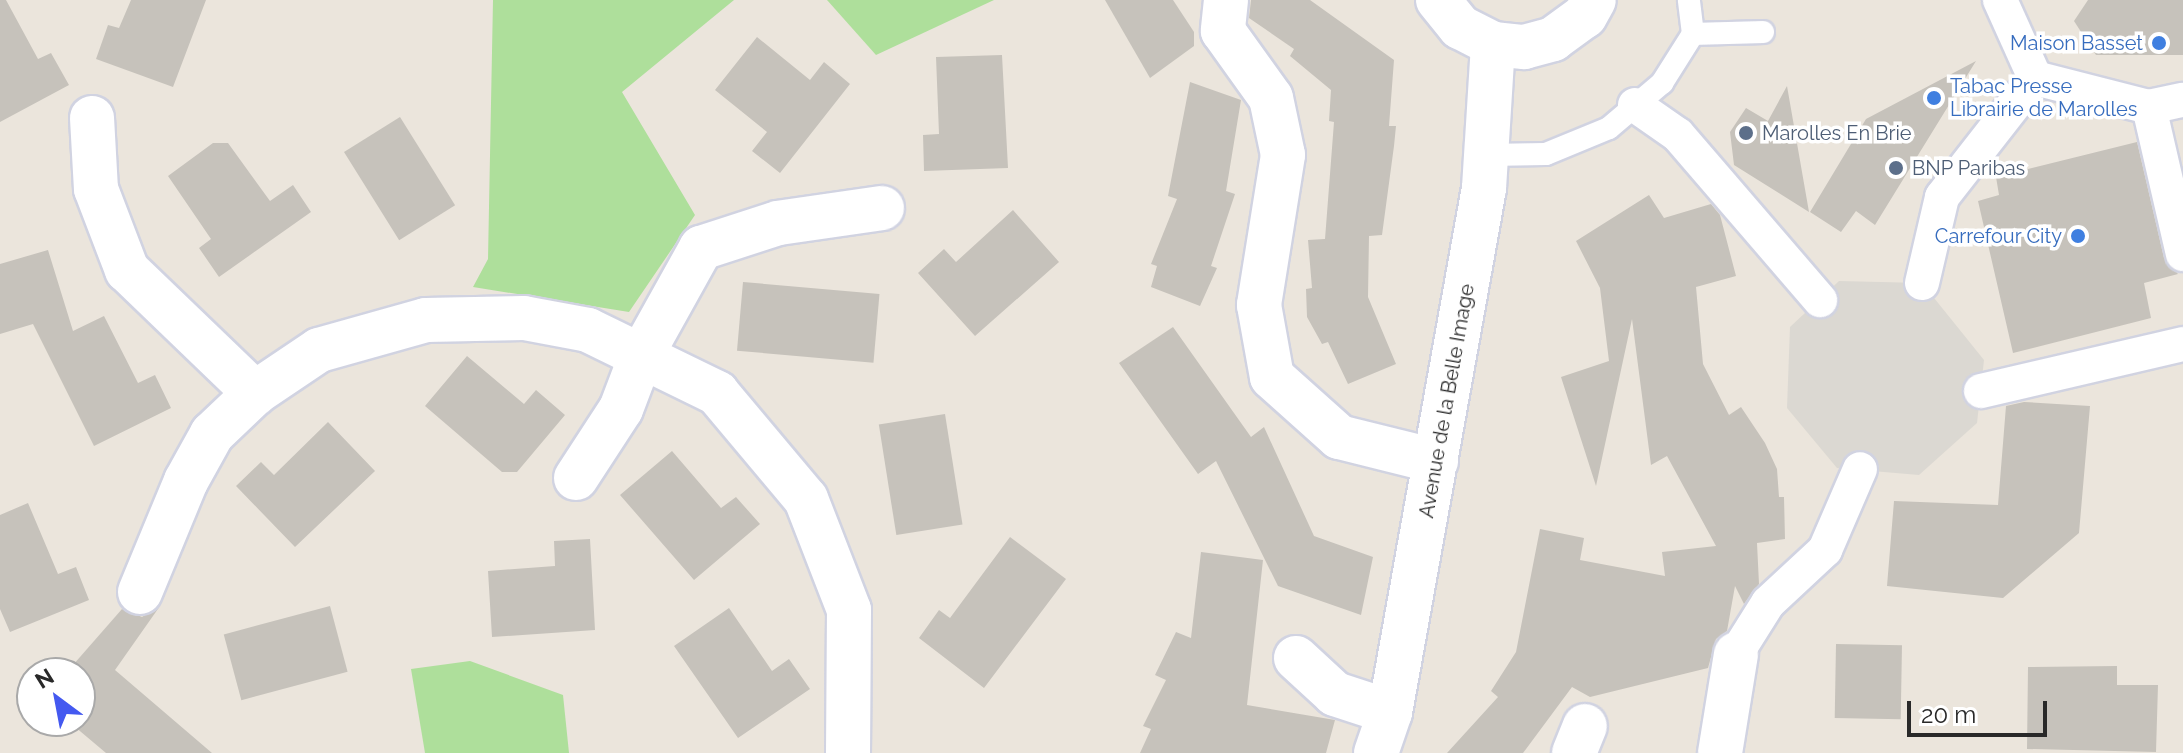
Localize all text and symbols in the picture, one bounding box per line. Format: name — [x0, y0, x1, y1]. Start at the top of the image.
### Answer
place label: Maison Basset — [2010, 31, 2143, 55]
marker: Maison Basset — [2150, 34, 2168, 52]
place label: Tabac Presse Librairie de Marolles — [1950, 74, 2137, 121]
marker: Tabac Presse Librairie de Marolles — [1925, 89, 1943, 107]
place label: Marolles En Brie — [1762, 121, 1912, 145]
marker: Marolles En Brie — [1737, 124, 1755, 142]
place label: BNP Paribas — [1912, 156, 2026, 180]
marker: BNP Paribas — [1887, 159, 1905, 177]
place label: Carrefour City — [1934, 224, 2062, 248]
marker: Carrefour City — [2069, 227, 2087, 245]
street label: Avenue de la Belle Image — [1415, 282, 1479, 520]
north arrow — [16, 657, 96, 737]
text: N — [30, 663, 58, 694]
scale bar — [1911, 685, 2051, 735]
text: 20 m — [1921, 700, 1976, 729]

